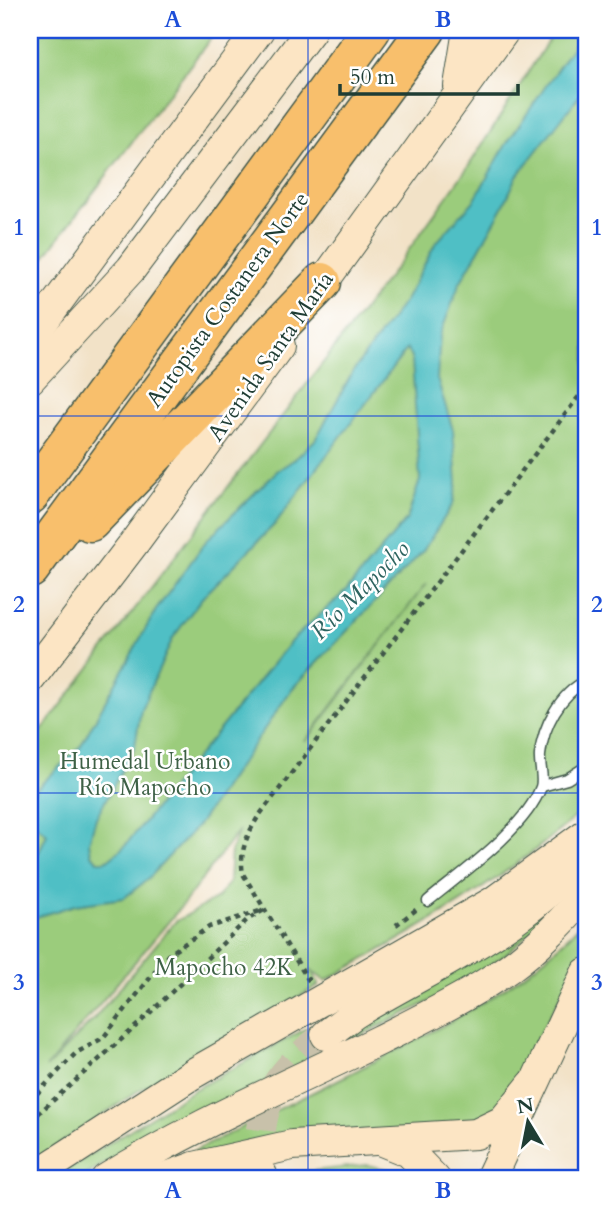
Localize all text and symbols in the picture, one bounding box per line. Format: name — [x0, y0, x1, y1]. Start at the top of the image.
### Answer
text: A — [164, 4, 182, 35]
text: B — [435, 4, 451, 35]
scale bar — [340, 52, 518, 96]
text: 50 m — [350, 63, 395, 92]
street label: Autopista Costanera Norte — [139, 185, 316, 413]
text: 1 — [13, 212, 25, 243]
text: 1 — [591, 212, 603, 243]
street label: Avenida Santa María — [200, 265, 341, 447]
water label: Río Mapocho — [303, 533, 417, 647]
text: 2 — [13, 589, 25, 620]
text: 2 — [591, 589, 603, 620]
park label: Humedal Urbano Río Mapocho — [60, 746, 230, 803]
park label: Mapocho 42K — [155, 952, 294, 983]
text: 3 — [13, 967, 25, 998]
text: 3 — [591, 967, 603, 998]
north arrow — [494, 1086, 564, 1156]
text: N — [515, 1092, 536, 1120]
text: A — [164, 1175, 182, 1206]
text: B — [435, 1175, 451, 1206]

